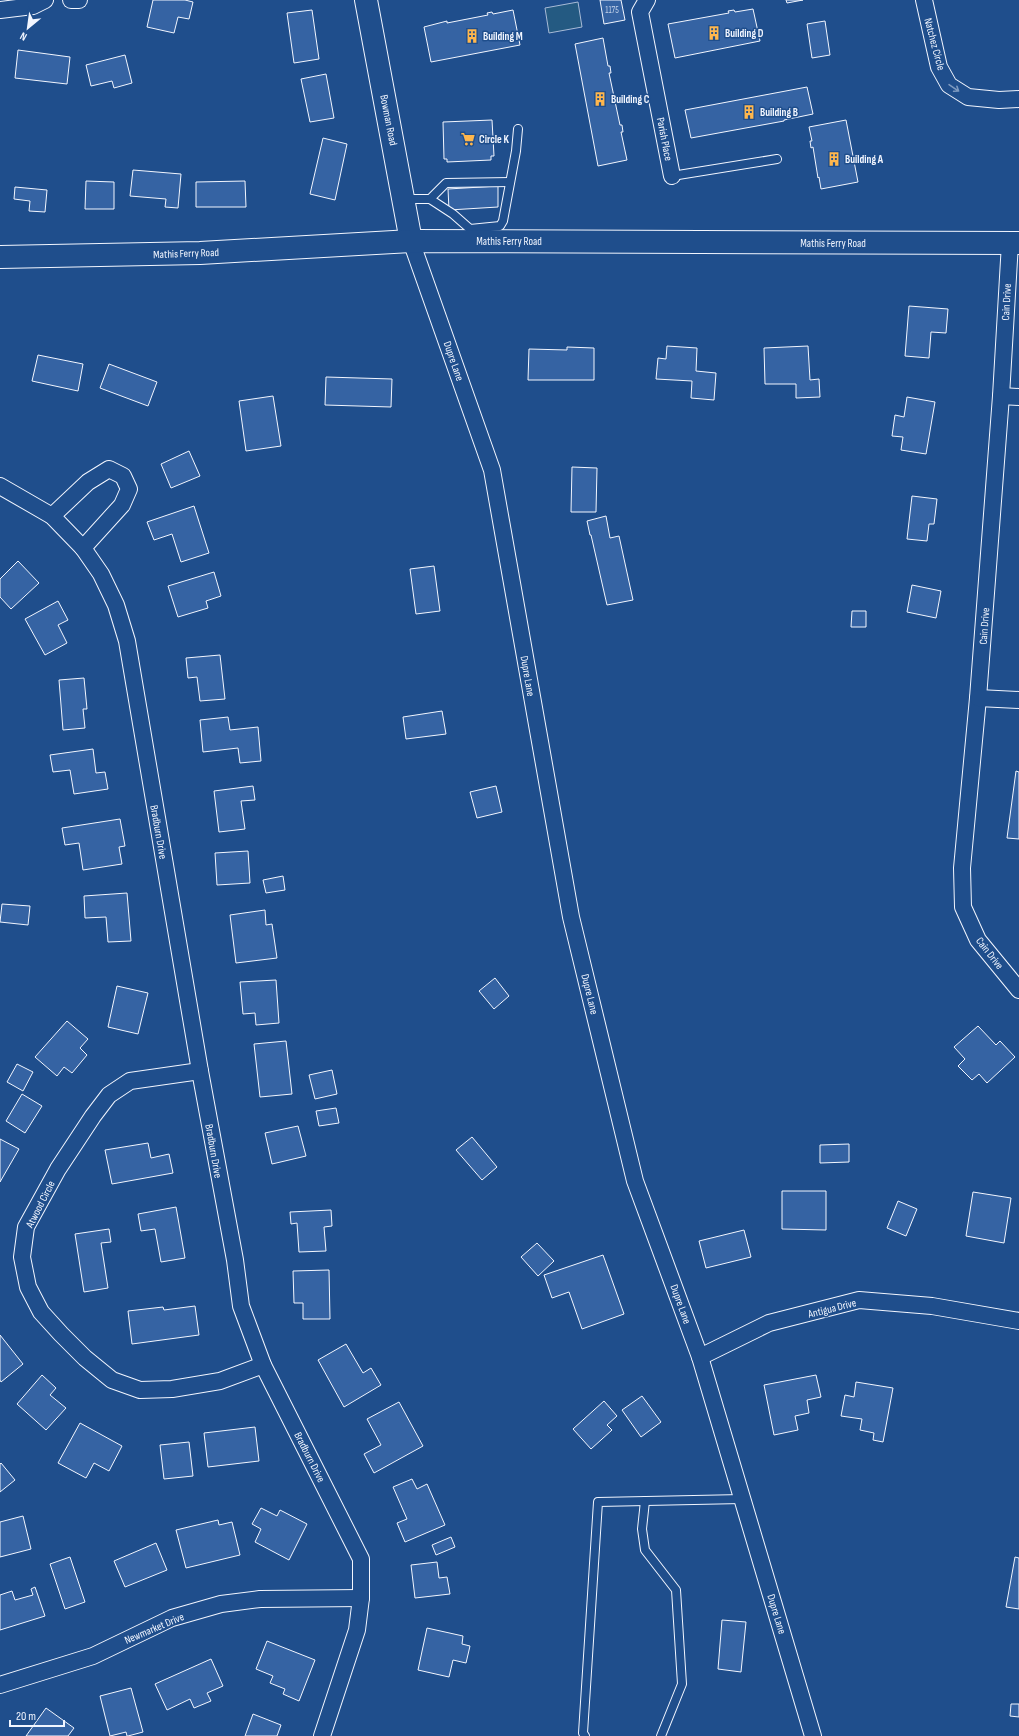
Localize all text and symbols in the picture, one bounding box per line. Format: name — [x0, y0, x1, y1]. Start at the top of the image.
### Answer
house number: 1175 — [605, 5, 619, 16]
north arrow — [8, 8, 48, 48]
street label: Natchez Circle — [921, 17, 948, 72]
building icon: Building D — [706, 25, 722, 41]
place label: Building D — [725, 27, 764, 40]
building icon: Building M — [464, 28, 480, 44]
text: N — [18, 29, 29, 43]
place label: Building M — [483, 30, 523, 43]
one-way arrow — [948, 84, 959, 92]
building icon: Building C — [592, 91, 608, 107]
street label: Bowman Road — [377, 93, 400, 147]
place label: Building C — [611, 93, 650, 106]
building icon: Building B — [741, 104, 757, 120]
place label: Building B — [760, 106, 798, 119]
street label: Parish Place — [654, 116, 675, 162]
supermarket icon: Circle K — [460, 131, 476, 147]
place label: Circle K — [479, 133, 509, 146]
building icon: Building A — [826, 151, 842, 167]
place label: Building A — [845, 153, 884, 166]
street label: Mathis Ferry Road — [476, 235, 542, 248]
street label: Mathis Ferry Road — [800, 237, 866, 250]
street label: Mathis Ferry Road — [153, 246, 219, 261]
street label: Cain Drive — [999, 283, 1014, 321]
street label: Dupre Lane — [441, 340, 466, 383]
street label: Cain Drive — [977, 607, 992, 645]
street label: Dupre Lane — [518, 655, 537, 697]
street label: Bradburn Drive — [147, 804, 170, 860]
street label: Cain Drive — [973, 935, 1006, 972]
street label: Dupre Lane — [578, 973, 601, 1016]
street label: Bradburn Drive — [202, 1123, 225, 1179]
street label: Atwood Circle — [23, 1179, 58, 1231]
street label: Dupre Lane — [667, 1283, 694, 1326]
street label: Antigua Drive — [806, 1296, 858, 1321]
street label: Bradburn Drive — [291, 1430, 328, 1485]
street label: Dupre Lane — [764, 1593, 789, 1636]
street label: Newmarket Drive — [122, 1610, 186, 1647]
scale bar — [10, 1702, 64, 1728]
text: 20 m — [16, 1709, 36, 1724]

